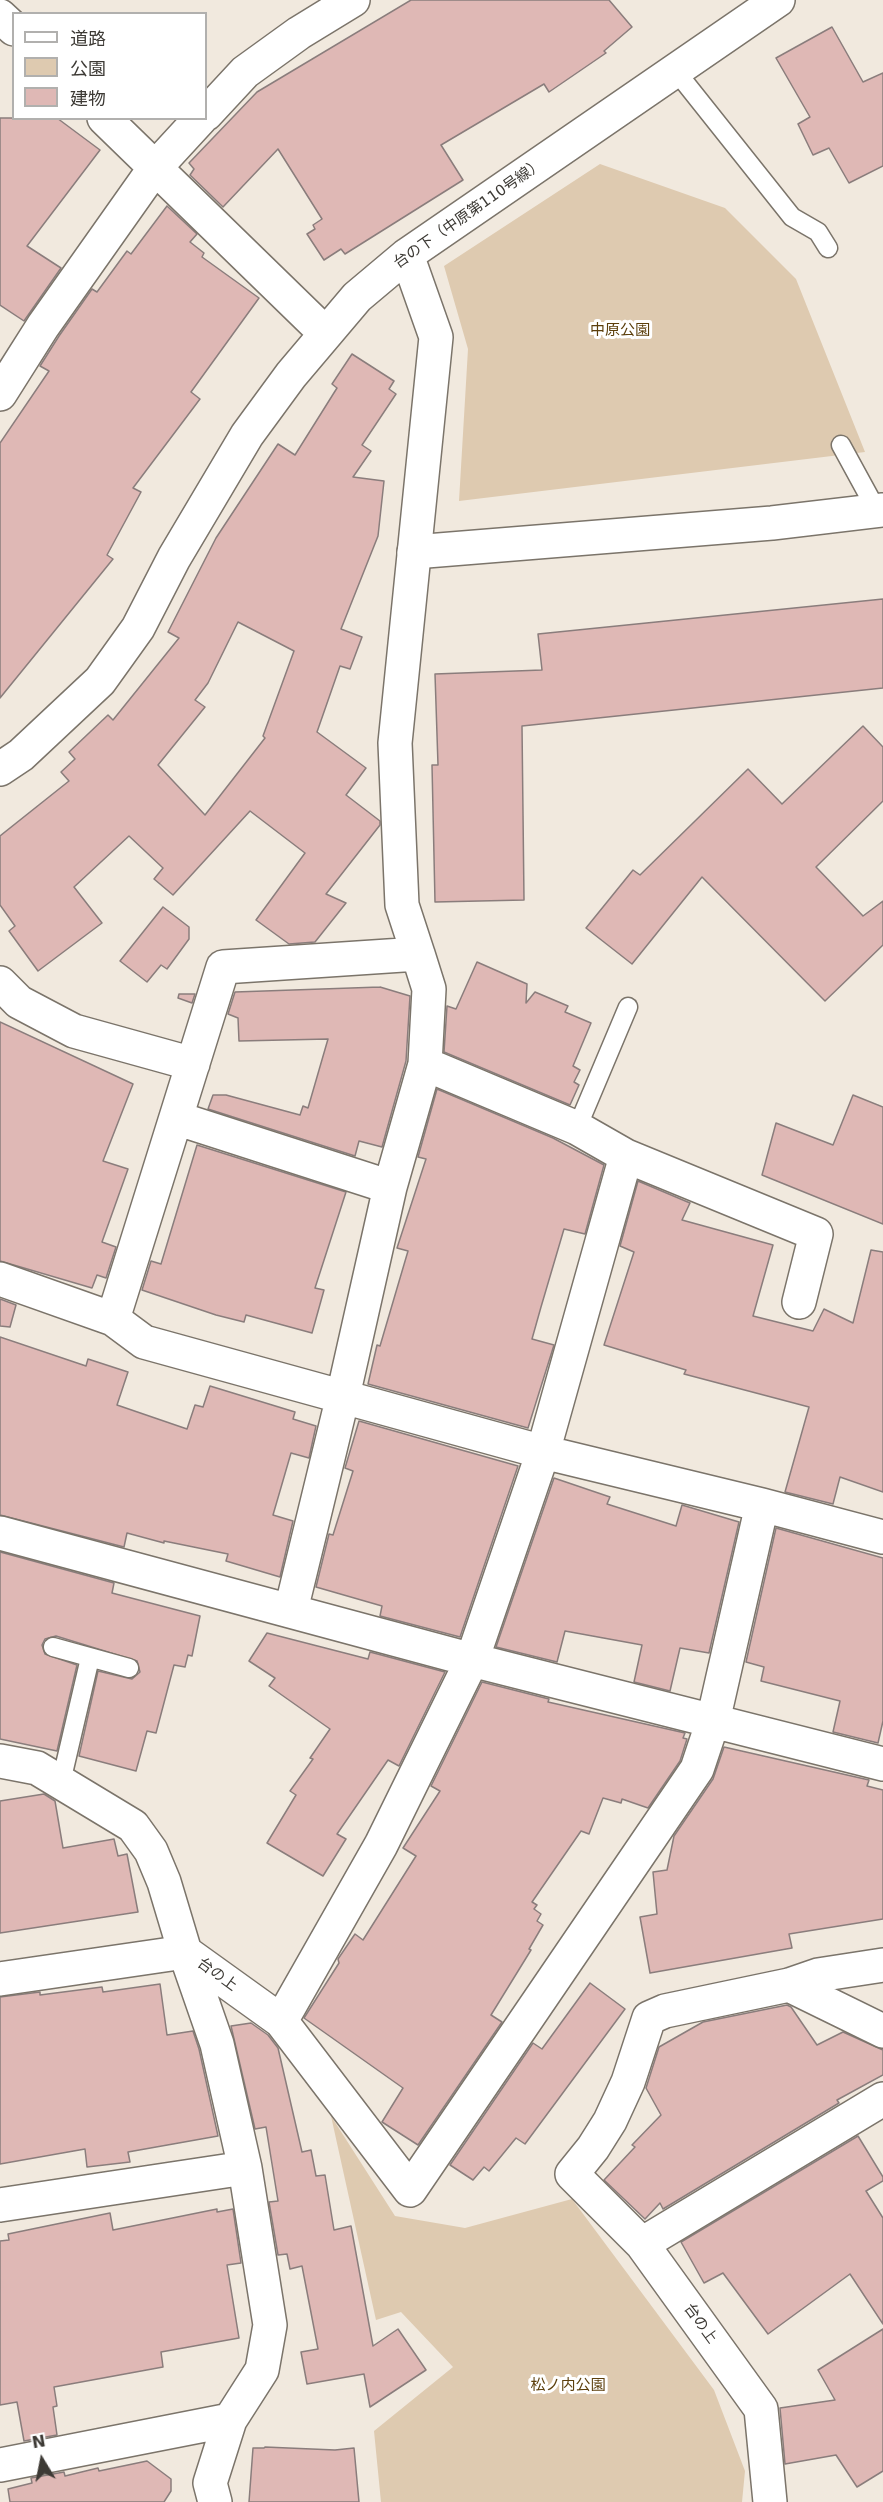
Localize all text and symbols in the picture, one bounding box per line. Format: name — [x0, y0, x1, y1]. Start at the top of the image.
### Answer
legend — [12, 12, 207, 120]
text: 道路 — [70, 28, 106, 49]
text: 公園 — [70, 58, 106, 79]
text: 建物 — [70, 88, 106, 109]
street label: 台の下（中原第110号線） — [391, 155, 547, 273]
park label: 中原公園 — [590, 322, 650, 340]
street label: 台の上 — [194, 1954, 240, 1996]
street label: 台の上 — [679, 2301, 721, 2347]
park label: 松ノ内公園 — [531, 2377, 605, 2395]
north arrow — [12, 2430, 72, 2490]
text: N — [31, 2431, 47, 2452]

